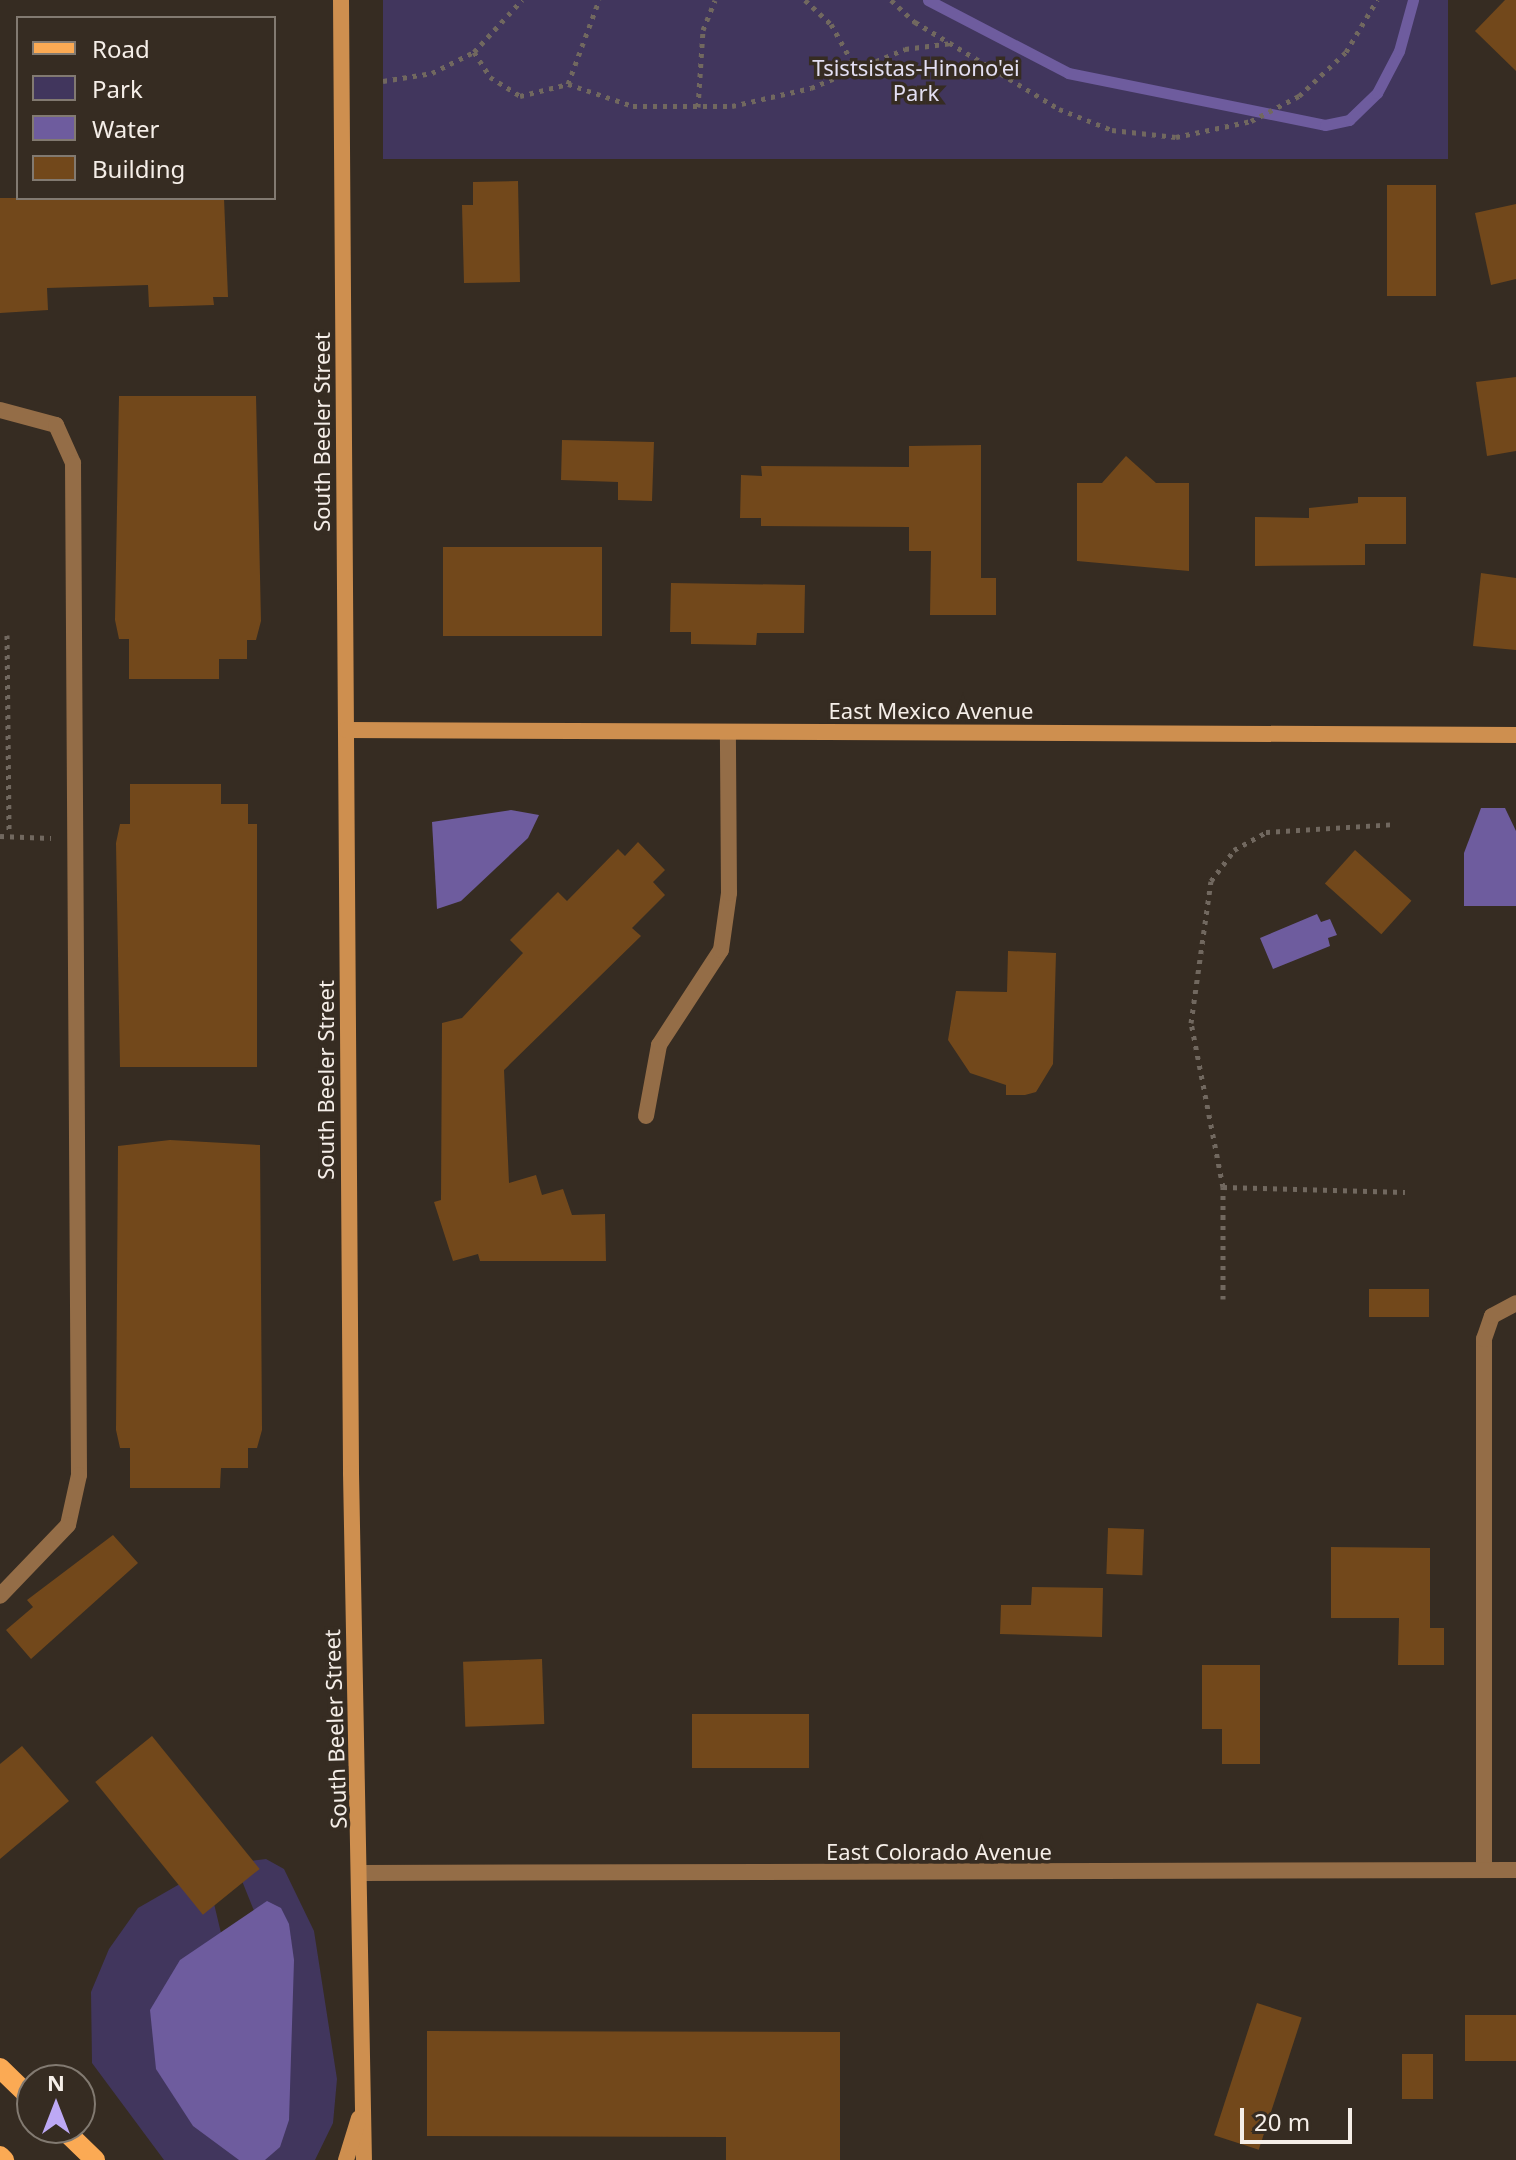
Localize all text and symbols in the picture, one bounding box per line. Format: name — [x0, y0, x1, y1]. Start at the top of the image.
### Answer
legend — [16, 16, 276, 200]
text: Road — [92, 32, 150, 65]
park label: Tsistsistas-Hinono'ei Park — [812, 54, 1020, 106]
text: Park — [92, 72, 143, 105]
text: Water — [92, 112, 159, 145]
text: Building — [92, 152, 185, 185]
street label: South Beeler Street — [309, 332, 335, 532]
street label: East Mexico Avenue — [829, 698, 1033, 724]
street label: South Beeler Street — [313, 980, 339, 1180]
street label: South Beeler Street — [318, 1629, 352, 1829]
street label: East Colorado Avenue — [826, 1839, 1052, 1865]
north arrow — [16, 2064, 96, 2144]
text: N — [47, 2067, 65, 2097]
scale bar — [1244, 2092, 1356, 2142]
text: 20 m — [1254, 2105, 1310, 2138]

